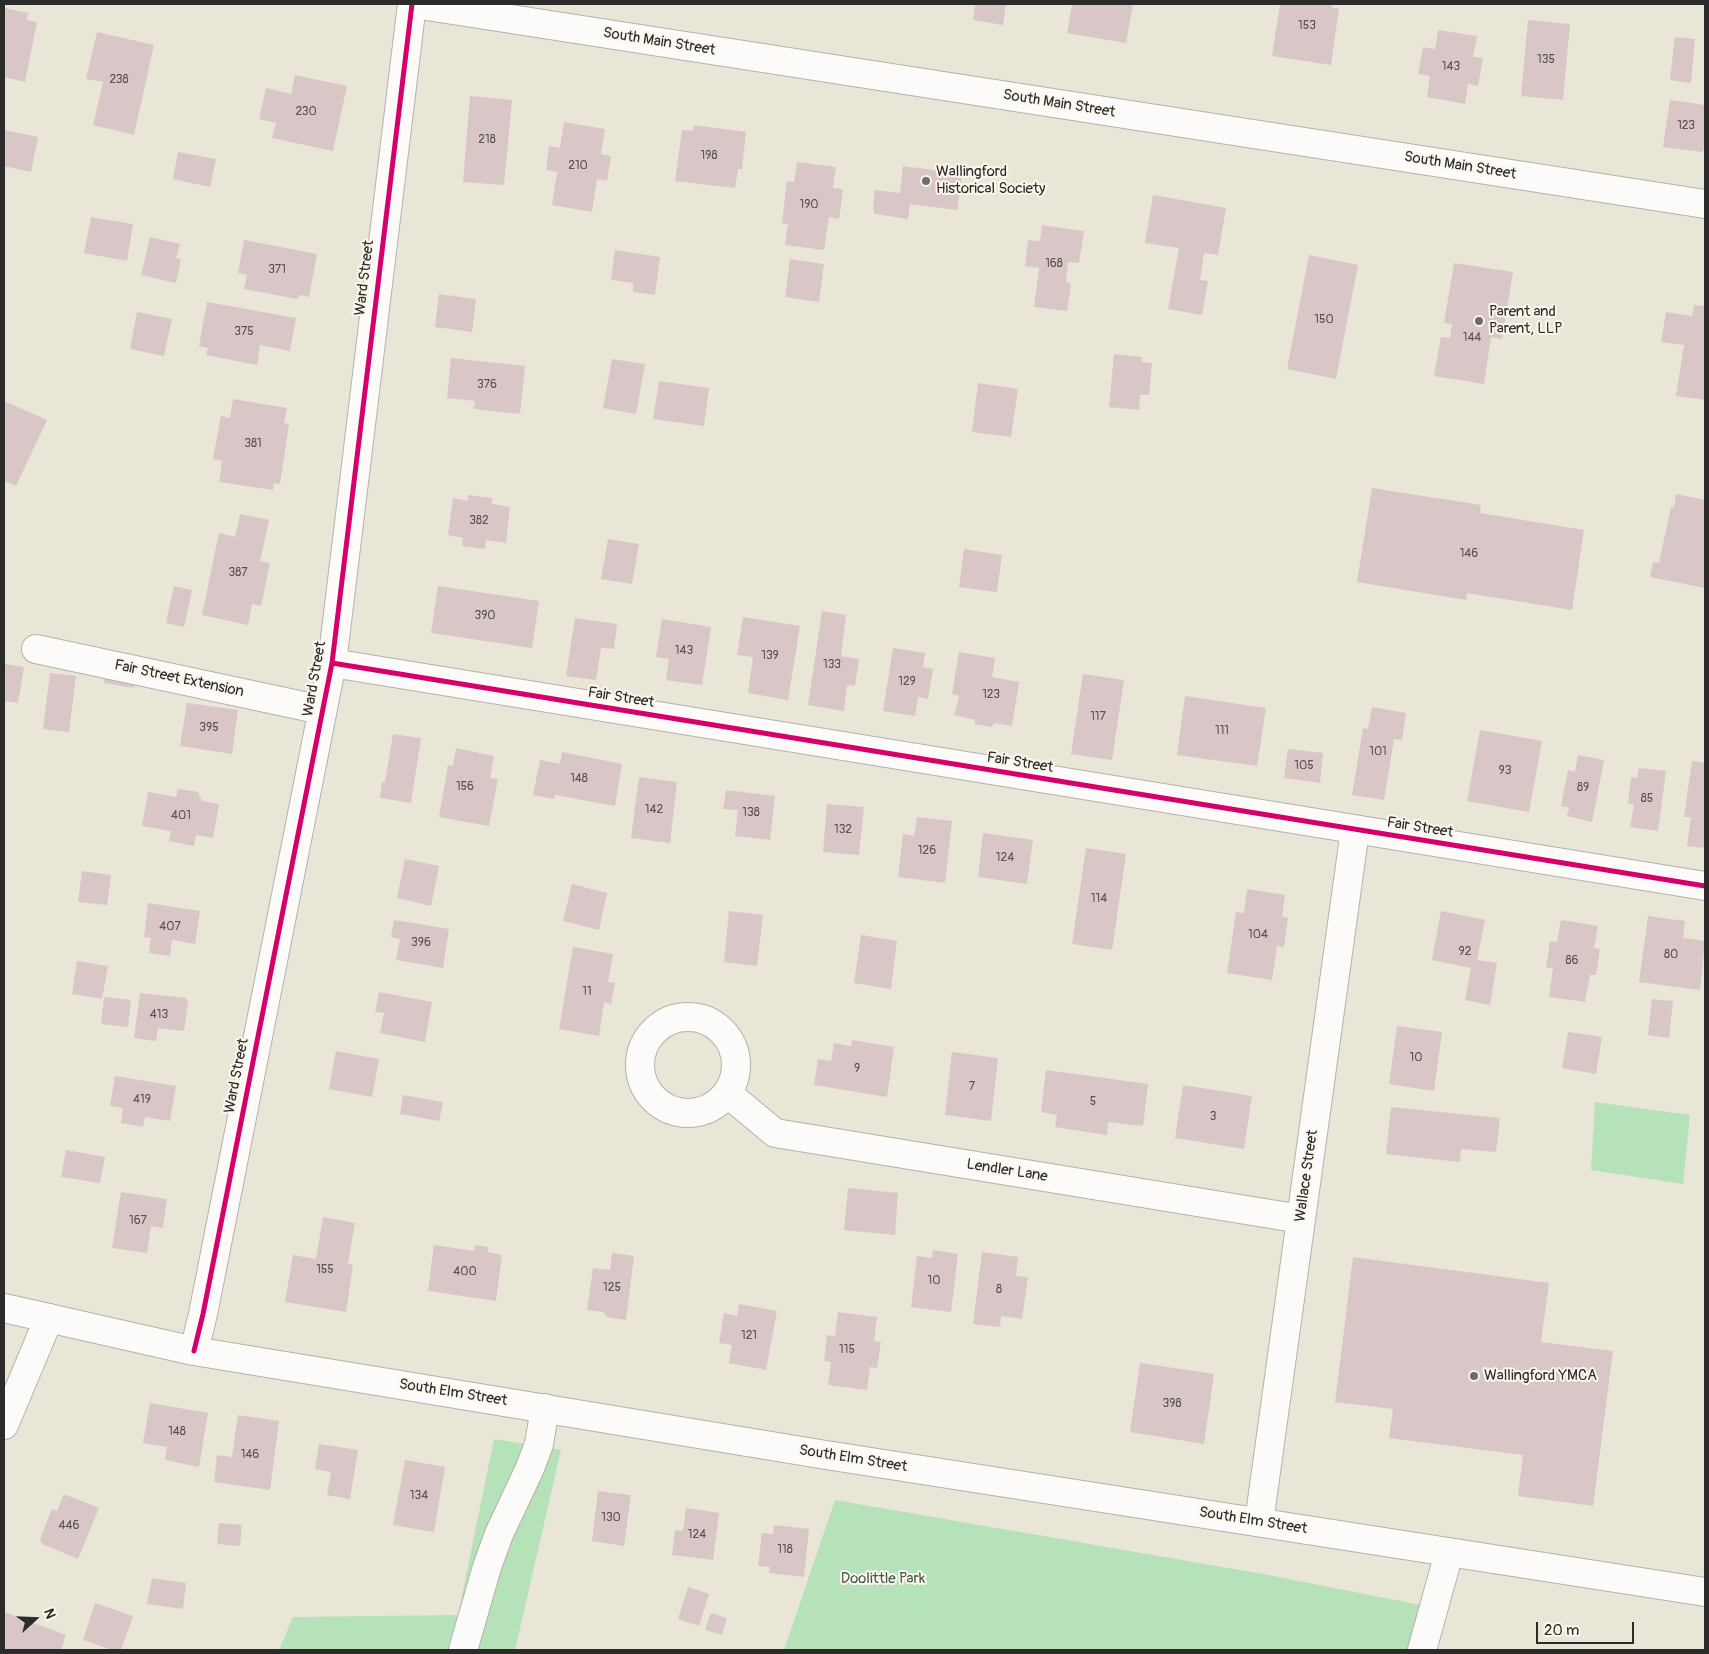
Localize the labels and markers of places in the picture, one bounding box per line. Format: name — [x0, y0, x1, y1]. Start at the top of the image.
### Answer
place label: Wallingford Historical Society — [936, 163, 1045, 198]
marker: Wallingford Historical Society — [920, 175, 932, 187]
place label: Parent and Parent, LLP — [1489, 303, 1562, 338]
marker: Parent and Parent, LLP — [1473, 315, 1485, 327]
place label: Wallingford YMCA — [1484, 1367, 1597, 1385]
marker: Wallingford YMCA — [1468, 1370, 1480, 1382]

